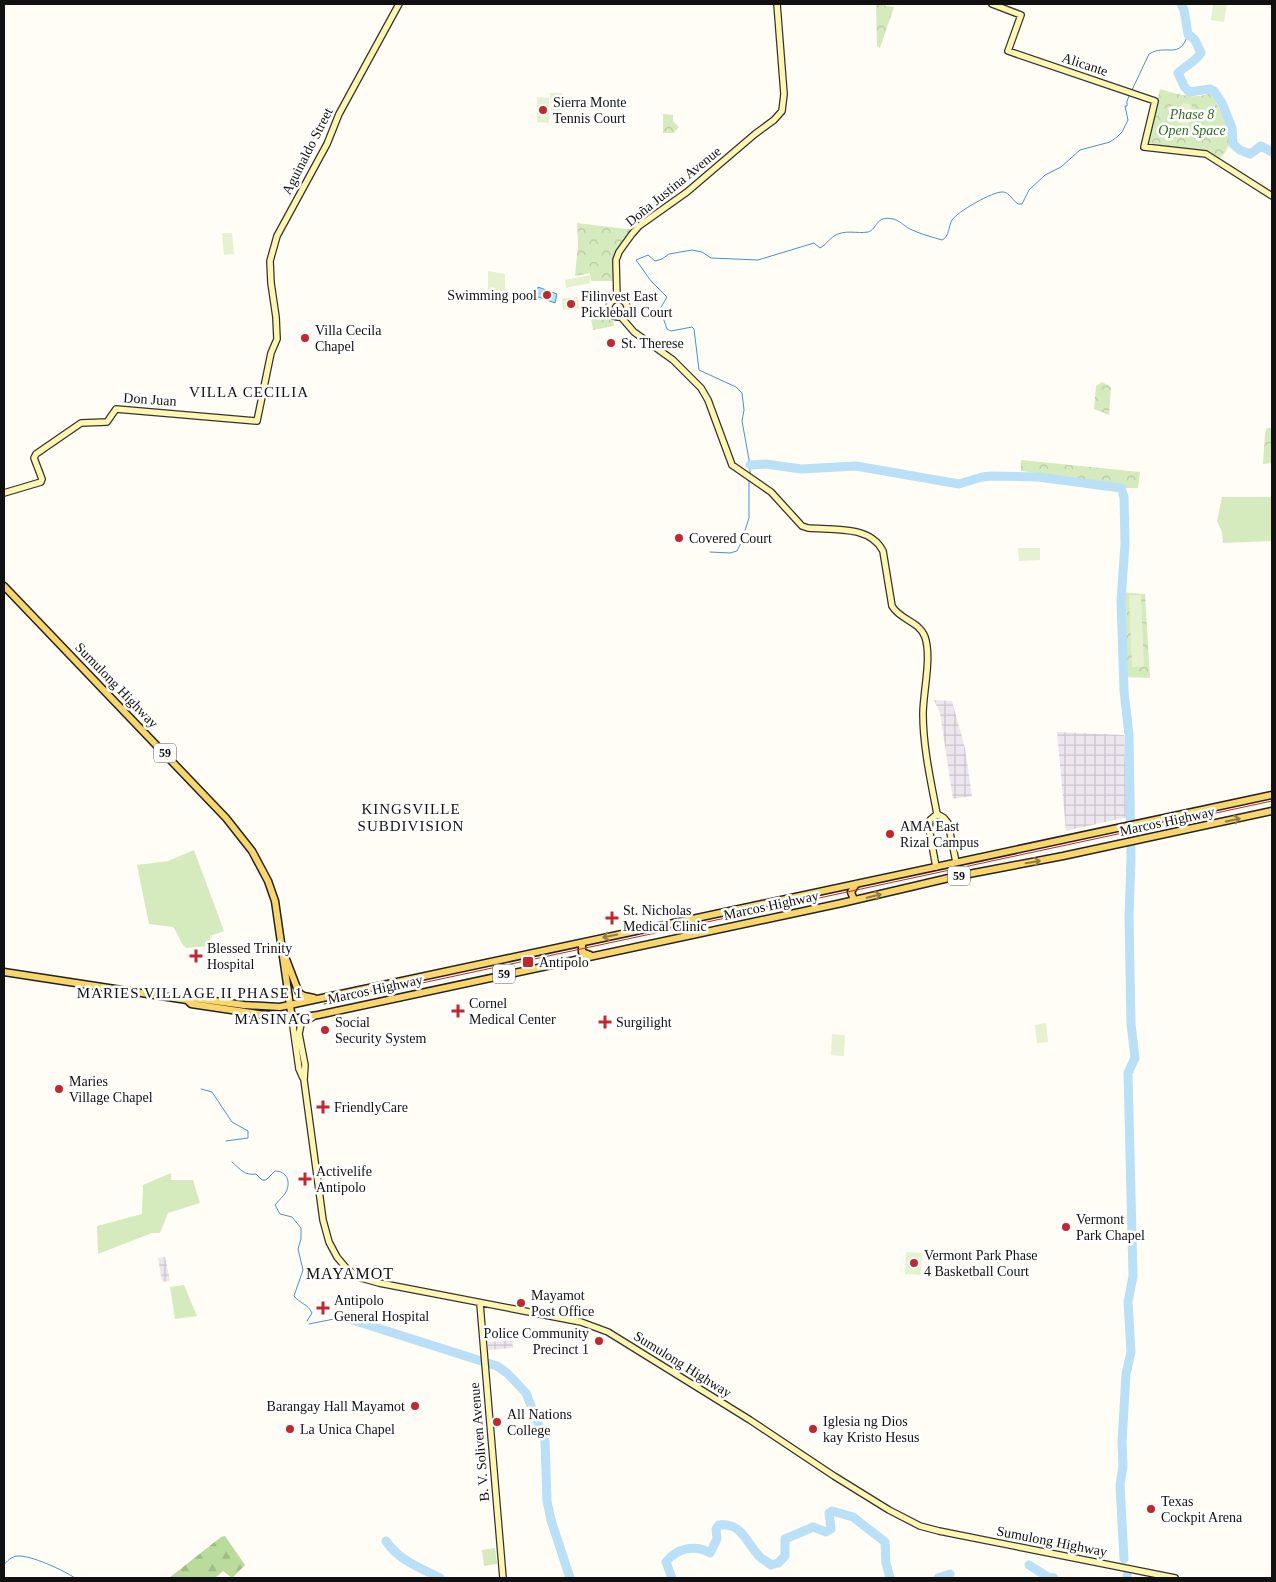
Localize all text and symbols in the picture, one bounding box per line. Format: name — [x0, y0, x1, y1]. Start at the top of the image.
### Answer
street label: Alicante — [1060, 50, 1110, 79]
place label: Sierra Monte Tennis Court — [553, 95, 626, 126]
marker: Sierra Monte Tennis Court — [537, 104, 549, 116]
street label: Aguinaldo Street — [279, 105, 336, 197]
park label: Phase 8 Open Space — [1158, 107, 1226, 138]
street label: Doña Justina Avenue — [623, 143, 724, 229]
place label: Swimming pool — [447, 288, 537, 303]
marker: Swimming pool — [541, 289, 553, 301]
place label: Filinvest East Pickleball Court — [581, 289, 672, 320]
marker: Filinvest East Pickleball Court — [565, 298, 577, 310]
place label: Villa Cecila Chapel — [315, 323, 382, 354]
marker: Villa Cecila Chapel — [299, 332, 311, 344]
place label: St. Therese — [621, 336, 684, 351]
marker: St. Therese — [605, 337, 617, 349]
district label: VILLA CECILIA — [189, 384, 309, 400]
street label: Don Juan — [123, 390, 177, 409]
place label: Covered Court — [689, 531, 772, 546]
marker: Covered Court — [673, 532, 685, 544]
street label: Sumulong Highway — [72, 640, 161, 731]
road number: 59 — [154, 744, 176, 762]
district label: KINGSVILLE SUBDIVISION — [358, 801, 464, 834]
street label: Marcos Highway — [1118, 804, 1216, 839]
one-way arrow — [1224, 815, 1240, 824]
place label: AMA East Rizal Campus — [900, 819, 979, 850]
marker: AMA East Rizal Campus — [884, 828, 896, 840]
one-way arrow — [1025, 857, 1041, 866]
road number: 59 — [948, 866, 970, 886]
street label: Marcos Highway — [722, 888, 820, 923]
one-way arrow — [866, 890, 882, 900]
place label: St. Nicholas Medical Clinic — [623, 903, 707, 934]
marker: St. Nicholas Medical Clinic — [605, 911, 619, 925]
one-way arrow — [603, 932, 619, 942]
place label: Blessed Trinity Hospital — [207, 941, 292, 972]
marker: Blessed Trinity Hospital — [189, 949, 203, 963]
marker: Antipolo — [521, 955, 535, 969]
place label: Antipolo — [539, 955, 589, 970]
road number: 59 — [493, 964, 515, 984]
street label: Marcos Highway — [326, 972, 424, 1007]
district label: MARIES VILLAGE II PHASE 1 — [77, 985, 303, 1001]
place label: Cornel Medical Center — [469, 996, 556, 1027]
marker: Cornel Medical Center — [451, 1004, 465, 1018]
district label: MASINAG — [234, 1011, 312, 1027]
place label: Social Security System — [335, 1015, 426, 1046]
marker: Surgilight — [598, 1015, 612, 1029]
place label: Surgilight — [616, 1015, 672, 1030]
marker: Social Security System — [319, 1024, 331, 1036]
place label: Maries Village Chapel — [69, 1074, 153, 1105]
marker: Maries Village Chapel — [53, 1083, 65, 1095]
marker: FriendlyCare — [316, 1100, 330, 1114]
place label: FriendlyCare — [334, 1100, 408, 1115]
place label: Activelife Antipolo — [316, 1164, 372, 1195]
marker: Activelife Antipolo — [298, 1172, 312, 1186]
place label: Vermont Park Chapel — [1076, 1212, 1145, 1243]
marker: Vermont Park Chapel — [1060, 1221, 1072, 1233]
place label: Vermont Park Phase 4 Basketball Court — [924, 1248, 1038, 1279]
marker: Vermont Park Phase 4 Basketball Court — [908, 1257, 920, 1269]
district label: MAYAMOT — [306, 1265, 394, 1282]
place label: Mayamot Post Office — [531, 1288, 594, 1319]
place label: Antipolo General Hospital — [334, 1293, 429, 1324]
marker: Mayamot Post Office — [515, 1297, 527, 1309]
marker: Antipolo General Hospital — [316, 1301, 330, 1315]
place label: Police Community Precinct 1 — [484, 1326, 589, 1357]
street label: Sumulong Highway — [631, 1328, 734, 1401]
marker: Police Community Precinct 1 — [593, 1335, 605, 1347]
street label: B. V. Soliven Avenue — [467, 1382, 492, 1502]
place label: Barangay Hall Mayamot — [267, 1399, 405, 1414]
marker: Barangay Hall Mayamot — [409, 1400, 421, 1412]
place label: All Nations College — [507, 1407, 572, 1438]
place label: Iglesia ng Dios kay Kristo Hesus — [823, 1414, 919, 1445]
marker: All Nations College — [491, 1416, 503, 1428]
place label: La Unica Chapel — [300, 1422, 395, 1437]
marker: La Unica Chapel — [284, 1423, 296, 1435]
marker: Iglesia ng Dios kay Kristo Hesus — [807, 1423, 819, 1435]
place label: Texas Cockpit Arena — [1161, 1494, 1243, 1525]
marker: Texas Cockpit Arena — [1145, 1503, 1157, 1515]
street label: Sumulong Highway — [995, 1523, 1108, 1560]

